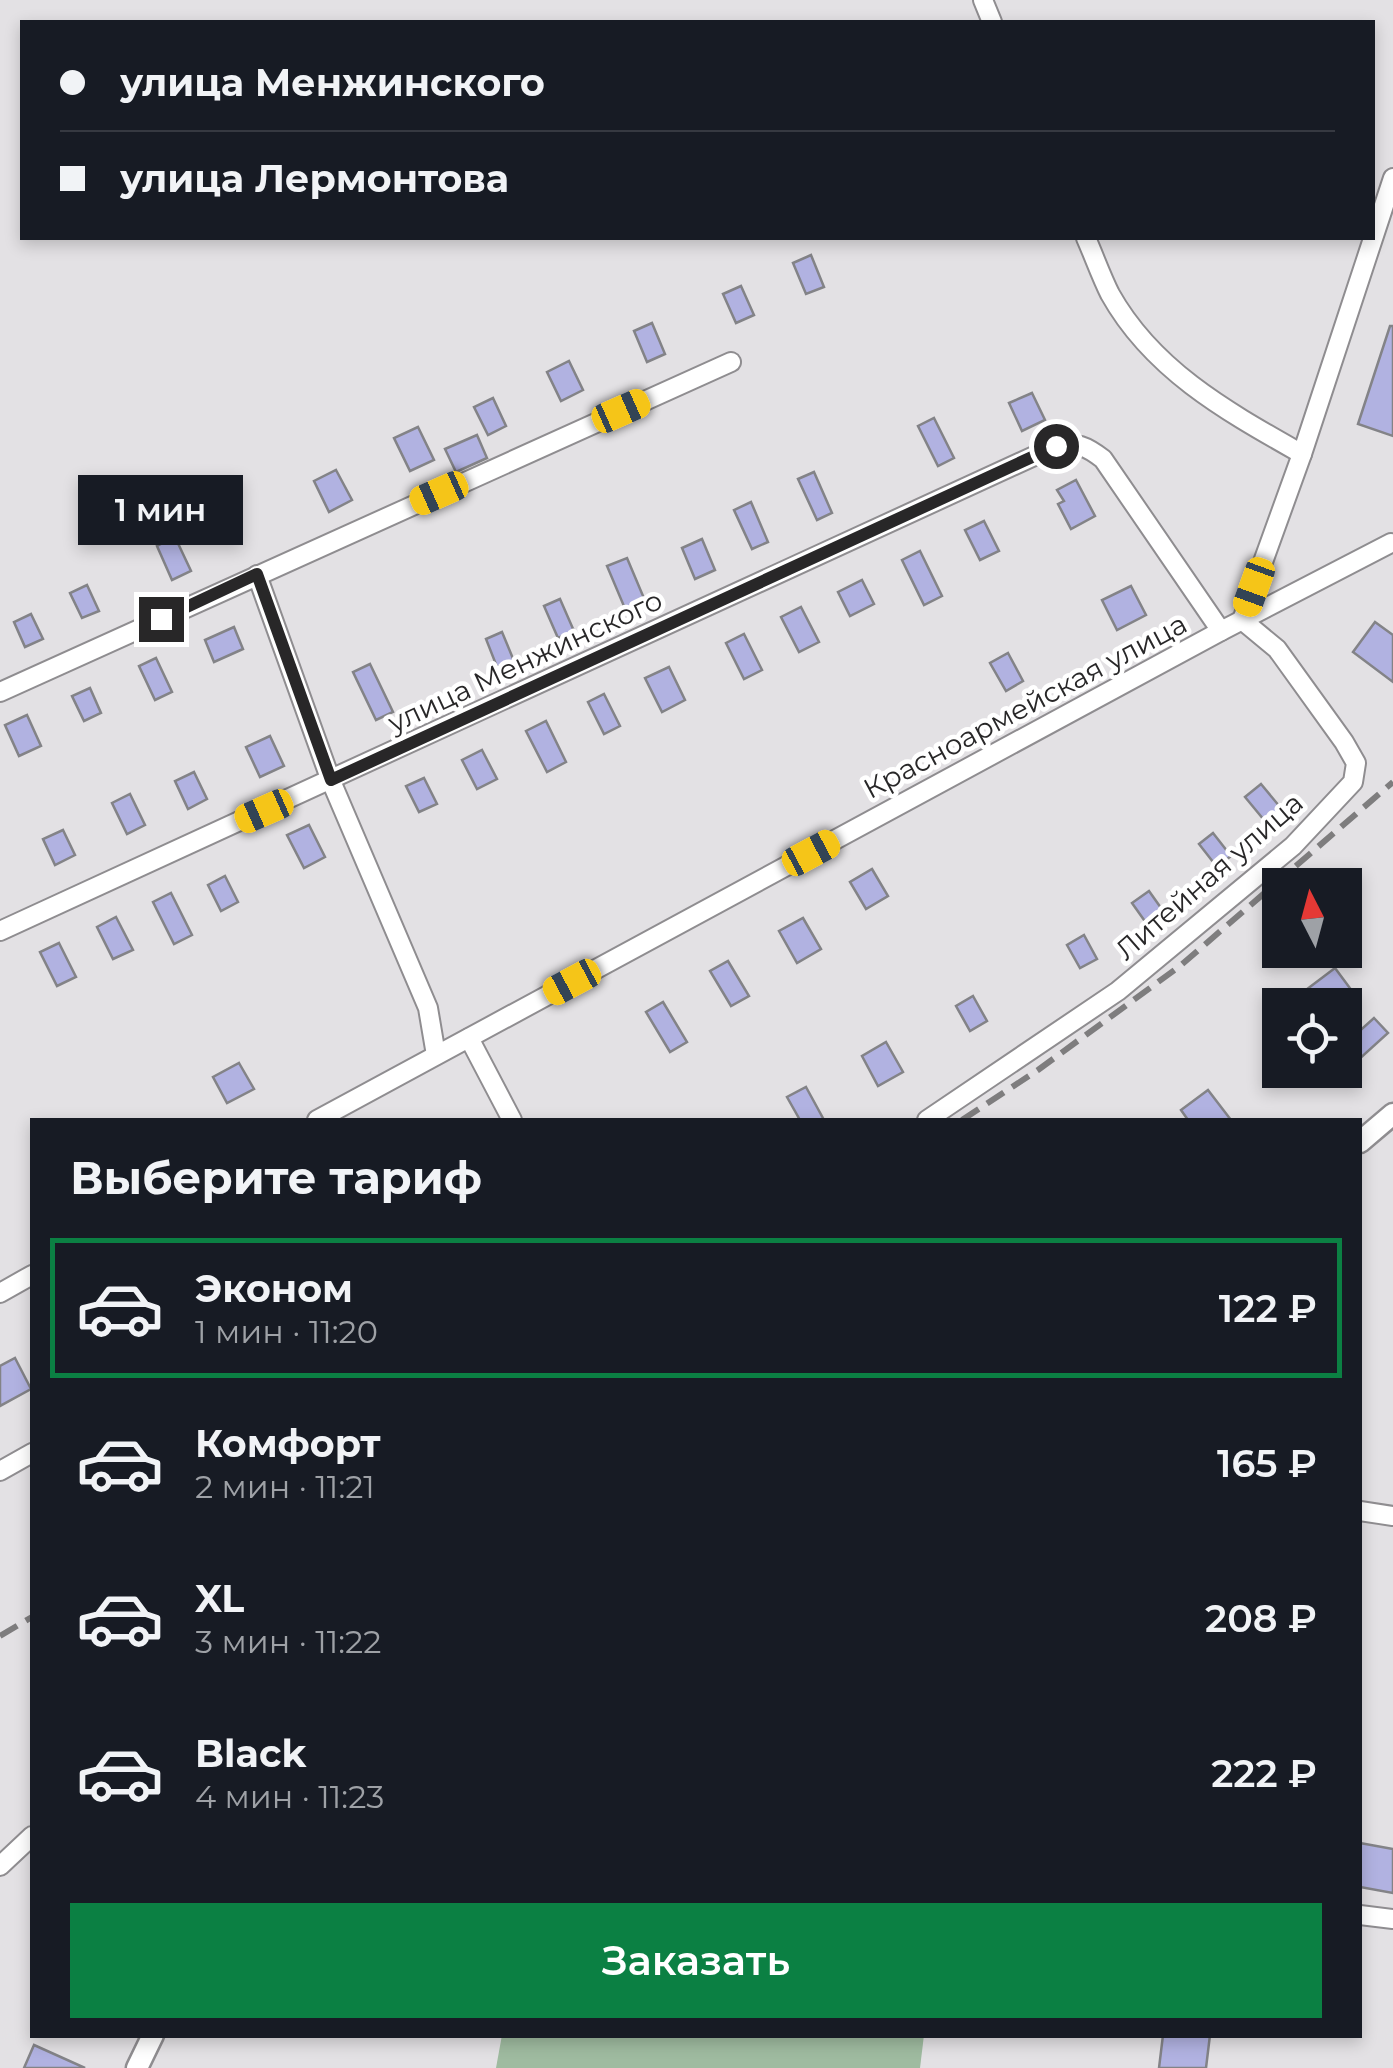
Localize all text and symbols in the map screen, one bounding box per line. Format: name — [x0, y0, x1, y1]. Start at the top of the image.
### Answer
text: улица Менжинского — [120, 59, 545, 106]
text: улица Лермонтова — [120, 155, 509, 202]
car — [587, 385, 655, 437]
route start — [1034, 424, 1079, 469]
car — [405, 467, 473, 519]
callout: 1 мин — [79, 474, 244, 544]
text: 1 мин — [115, 490, 206, 529]
car — [1230, 554, 1278, 620]
street label: улица Менжинского — [381, 582, 668, 740]
route end — [139, 597, 184, 642]
street label: Красноармейская улица — [858, 606, 1192, 806]
car — [230, 785, 298, 837]
street label: Литейная улица — [1108, 785, 1310, 967]
car — [777, 826, 845, 880]
north arrow — [1262, 868, 1362, 968]
map controls — [1262, 868, 1362, 1088]
car — [538, 955, 606, 1009]
button: locate — [1262, 988, 1362, 1088]
text: Выберите тариф — [70, 1150, 482, 1205]
icon: car — [75, 1263, 165, 1353]
text: Эконом — [195, 1265, 353, 1312]
text: 122 ₽ — [1219, 1285, 1317, 1332]
text: 1 мин · 11:20 — [195, 1312, 378, 1351]
icon: car — [75, 1418, 165, 1508]
text: Комфорт — [195, 1420, 381, 1467]
text: 165 ₽ — [1217, 1440, 1317, 1487]
text: 2 мин · 11:21 — [195, 1467, 375, 1506]
icon: car — [75, 1573, 165, 1663]
text: XL — [195, 1575, 244, 1622]
text: 208 ₽ — [1205, 1595, 1317, 1642]
text: 3 мин · 11:22 — [195, 1622, 381, 1661]
icon: car — [75, 1728, 165, 1818]
text: Black — [195, 1730, 306, 1777]
text: 222 ₽ — [1211, 1750, 1317, 1797]
text: 4 мин · 11:23 — [195, 1777, 384, 1816]
button: Заказать — [70, 1903, 1322, 2018]

